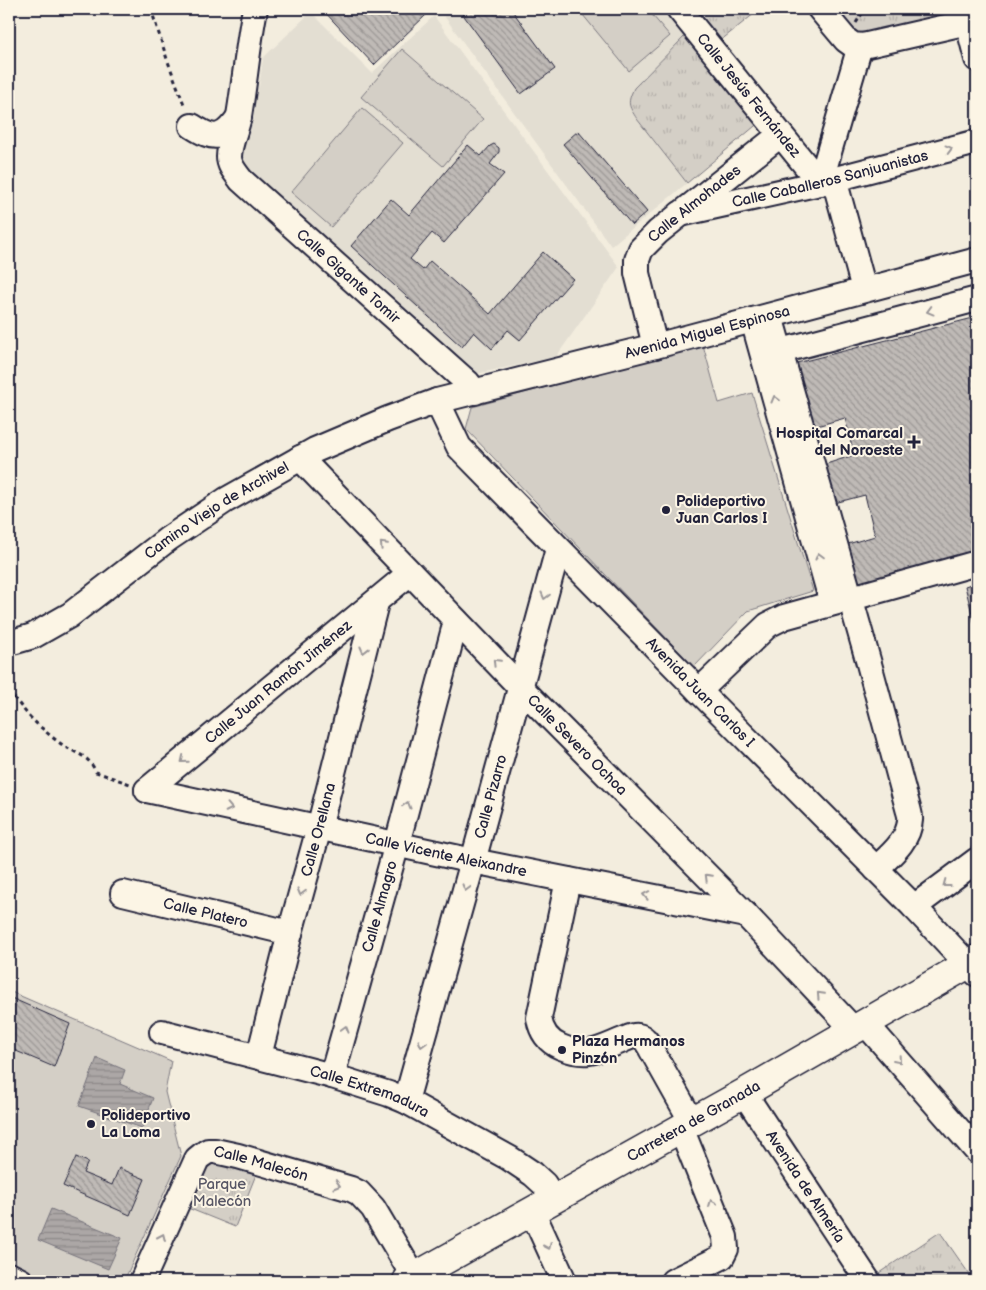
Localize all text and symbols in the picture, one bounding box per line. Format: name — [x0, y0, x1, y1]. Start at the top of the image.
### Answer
street label: Calle Jesús Fernández — [692, 30, 805, 162]
one-way arrow — [944, 144, 953, 155]
street label: Calle Caballeros Sanjuanistas — [730, 146, 931, 212]
street label: Calle Almohades — [644, 160, 745, 247]
street label: Calle Gigante Tomir — [292, 225, 404, 328]
street label: Avenida Miguel Espinosa — [623, 301, 792, 363]
one-way arrow — [926, 305, 935, 316]
one-way arrow — [771, 396, 781, 404]
place label: Hospital Comarcal del Noroeste — [776, 424, 903, 460]
marker: Hospital Comarcal del Noroeste — [907, 435, 921, 449]
street label: Camino Viejo de Archivel — [141, 458, 292, 564]
place label: Polideportivo Juan Carlos I — [676, 492, 767, 528]
marker: Polideportivo Juan Carlos I — [660, 504, 672, 516]
one-way arrow — [380, 542, 389, 551]
one-way arrow — [814, 552, 824, 561]
one-way arrow — [540, 591, 551, 600]
street label: Calle Juan Ramón Jiménez — [201, 616, 356, 748]
street label: Avenida Juan Carlos I — [642, 634, 759, 752]
one-way arrow — [359, 645, 370, 654]
one-way arrow — [493, 659, 502, 668]
street label: Calle Severo Ochoa — [523, 691, 631, 800]
street label: Calle Pizarro — [471, 753, 512, 841]
one-way arrow — [180, 755, 189, 764]
street label: Calle Orellana — [297, 781, 340, 879]
one-way arrow — [401, 800, 412, 809]
one-way arrow — [225, 802, 234, 813]
street label: Calle Vicente Aleixandre — [363, 829, 528, 881]
street label: Calle Almagro — [358, 859, 402, 955]
one-way arrow — [705, 874, 714, 883]
one-way arrow — [943, 878, 952, 886]
one-way arrow — [461, 883, 472, 892]
one-way arrow — [296, 888, 307, 896]
one-way arrow — [642, 891, 651, 901]
street label: Calle Platero — [161, 894, 250, 933]
one-way arrow — [817, 991, 826, 1000]
one-way arrow — [339, 1025, 349, 1034]
place label: Plaza Hermanos Pinzón — [572, 1032, 685, 1068]
one-way arrow — [417, 1040, 428, 1049]
marker: Plaza Hermanos Pinzón — [556, 1044, 568, 1056]
one-way arrow — [892, 1055, 901, 1064]
street label: Calle Extremadura — [308, 1062, 432, 1122]
street label: Carretera de Granada — [624, 1077, 764, 1166]
place label: Polideportivo La Loma — [101, 1106, 191, 1142]
marker: Polideportivo La Loma — [85, 1118, 97, 1130]
street label: Avenida de Almería — [761, 1127, 849, 1247]
street label: Calle Malecón — [212, 1142, 310, 1186]
park label: Parque Malecón — [193, 1175, 251, 1211]
one-way arrow — [333, 1180, 341, 1190]
one-way arrow — [707, 1199, 718, 1208]
one-way arrow — [156, 1233, 167, 1242]
one-way arrow — [542, 1241, 552, 1250]

